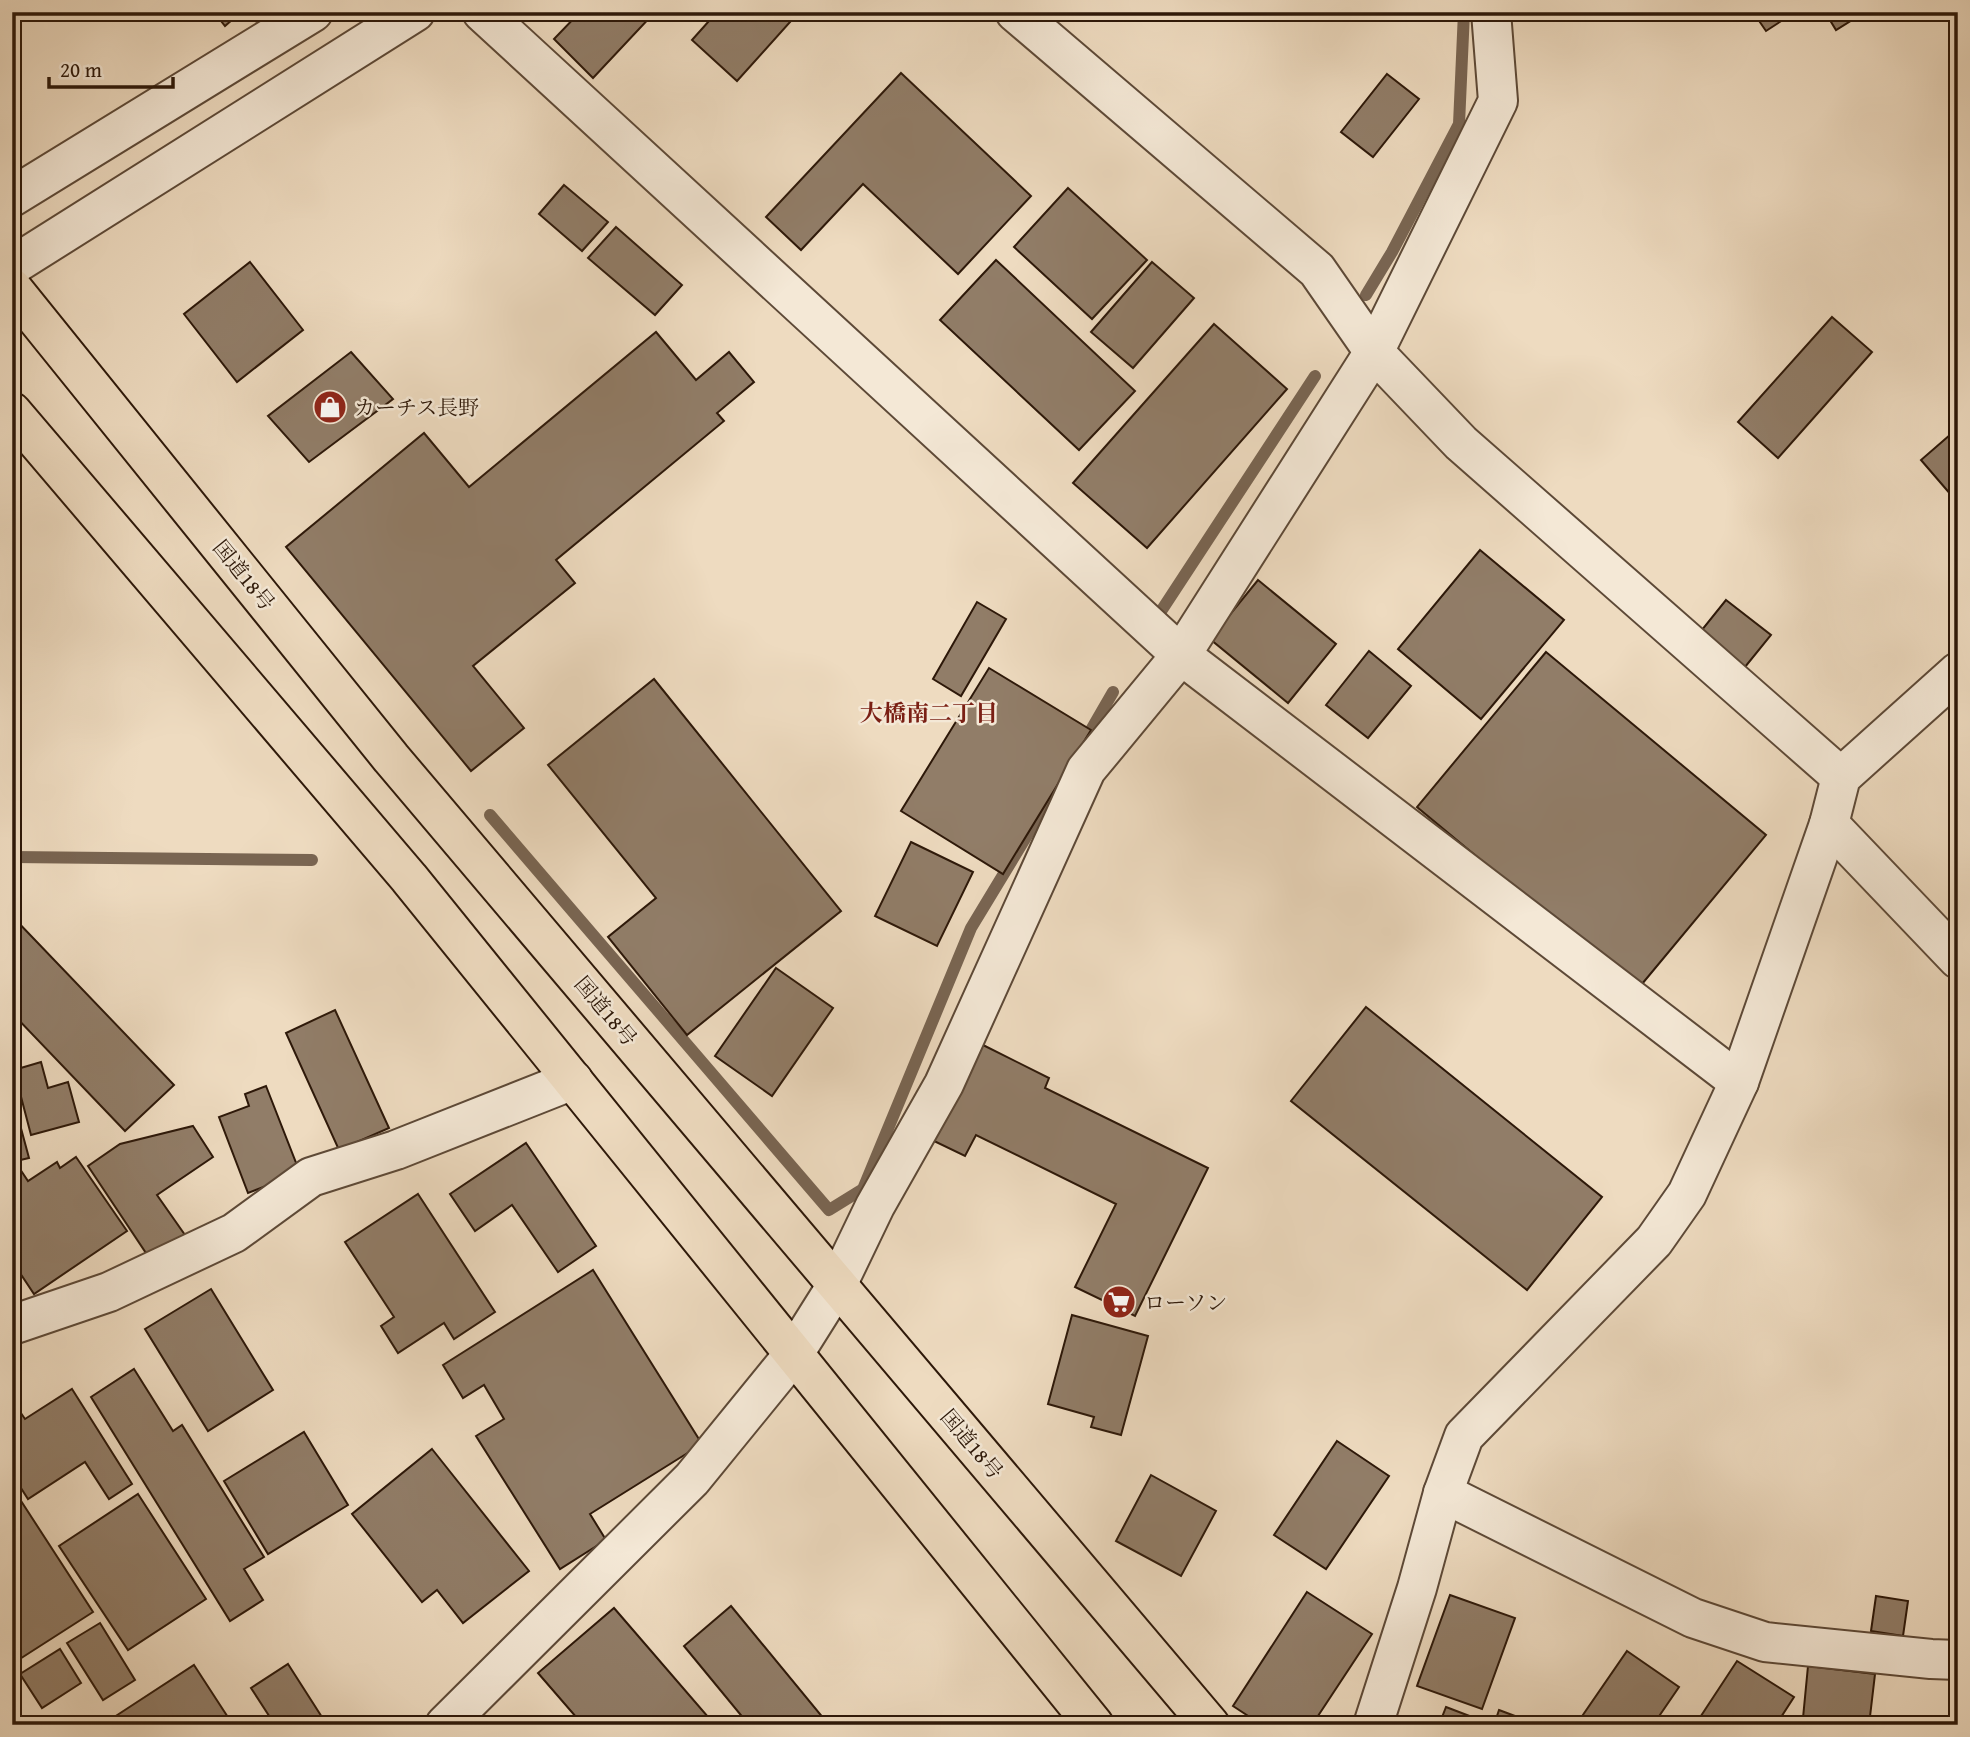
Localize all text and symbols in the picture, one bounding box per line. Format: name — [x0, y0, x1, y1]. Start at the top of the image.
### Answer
scale bar — [49, 46, 173, 90]
text: 20 m — [60, 54, 102, 85]
shop icon: カーチス長野 — [311, 388, 349, 426]
place label: カーチス長野 — [354, 392, 479, 423]
street label: 国道18号 — [206, 533, 282, 617]
district label: 大橋南二丁目 — [860, 696, 998, 729]
street label: 国道18号 — [567, 969, 645, 1053]
supermarket icon: ローソン — [1100, 1283, 1138, 1321]
place label: ローソン — [1144, 1287, 1227, 1318]
street label: 国道18号 — [933, 1402, 1011, 1486]

